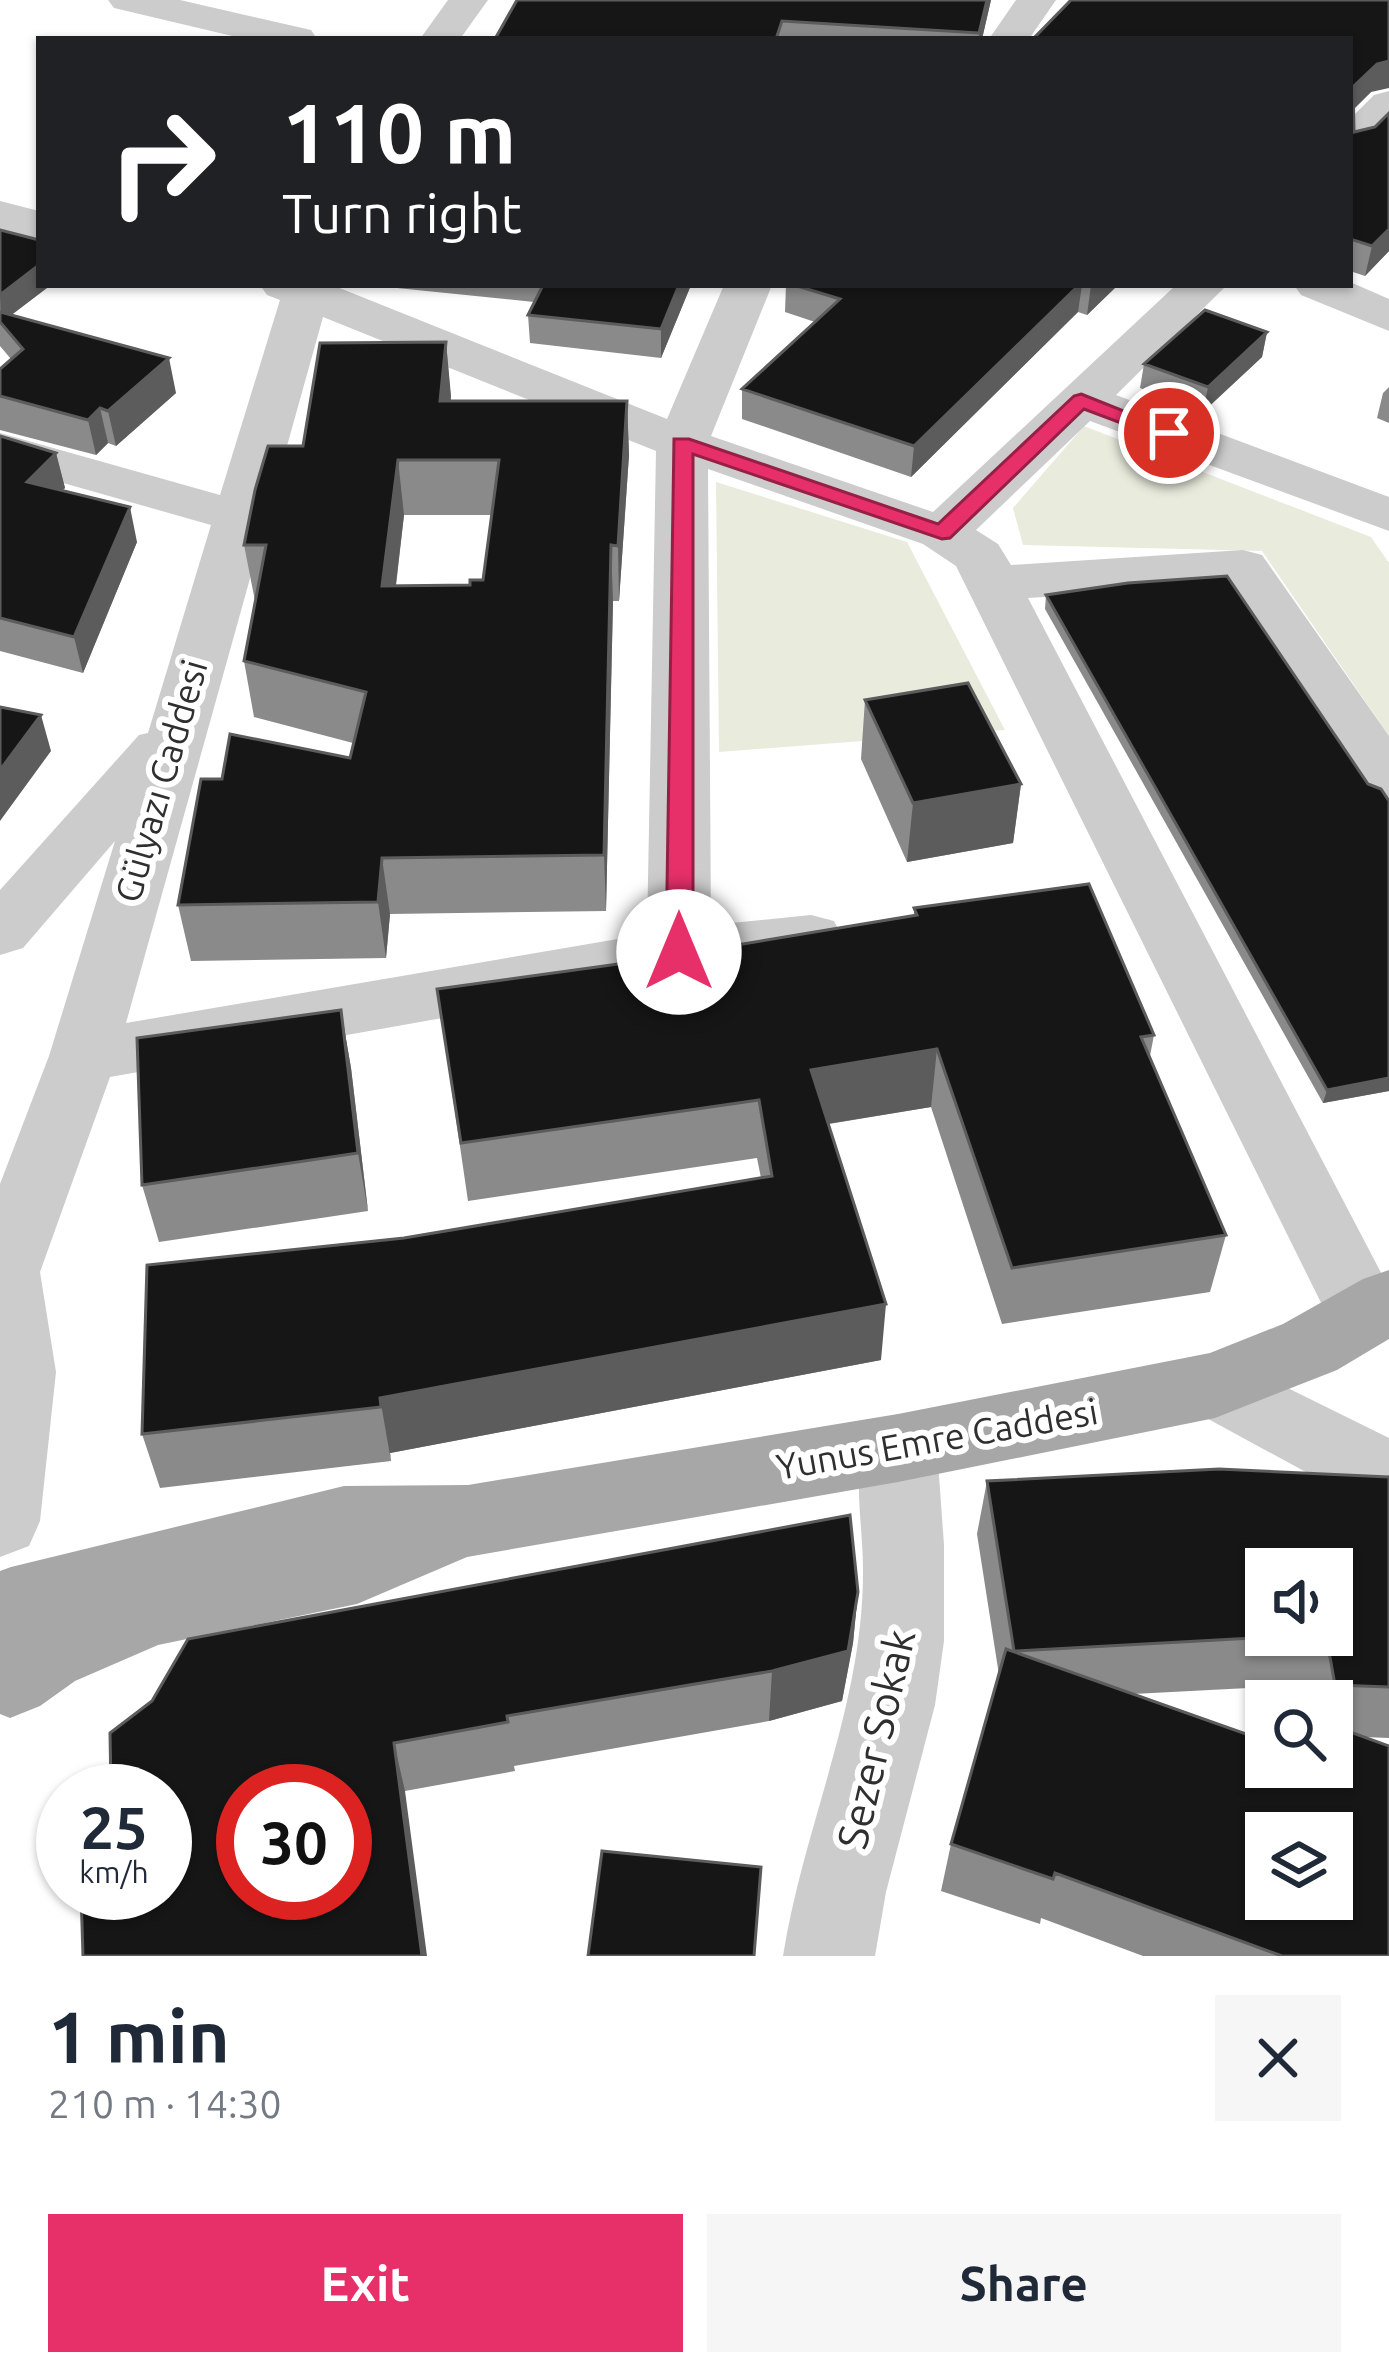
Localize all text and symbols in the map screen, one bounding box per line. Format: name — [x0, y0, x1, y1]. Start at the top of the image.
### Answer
icon: right — [84, 84, 240, 240]
text: 110 m — [282, 85, 516, 179]
text: Turn right — [282, 183, 522, 243]
pin — [1118, 382, 1220, 484]
icon: arrive — [1136, 400, 1202, 466]
street label: Gülyazı Caddesi — [106, 655, 215, 907]
position arrow — [616, 889, 742, 1015]
street label: Yunus Emre Caddesi — [773, 1390, 1101, 1487]
map controls — [1245, 1548, 1353, 1920]
button: sound — [1245, 1548, 1353, 1656]
street label: Sezer Sokak — [827, 1625, 924, 1853]
button: search — [1245, 1680, 1353, 1788]
speed limit sign: 30 — [216, 1764, 372, 1920]
text: 25 — [80, 1793, 148, 1860]
button: layers — [1245, 1812, 1353, 1920]
text: km/h — [79, 1855, 149, 1889]
button: close — [1215, 1995, 1341, 2121]
text: 1 min — [48, 1996, 230, 2077]
text: 210 m · 14:30 — [48, 2082, 282, 2125]
button: Exit — [48, 2214, 683, 2352]
button: Share — [707, 2214, 1341, 2352]

